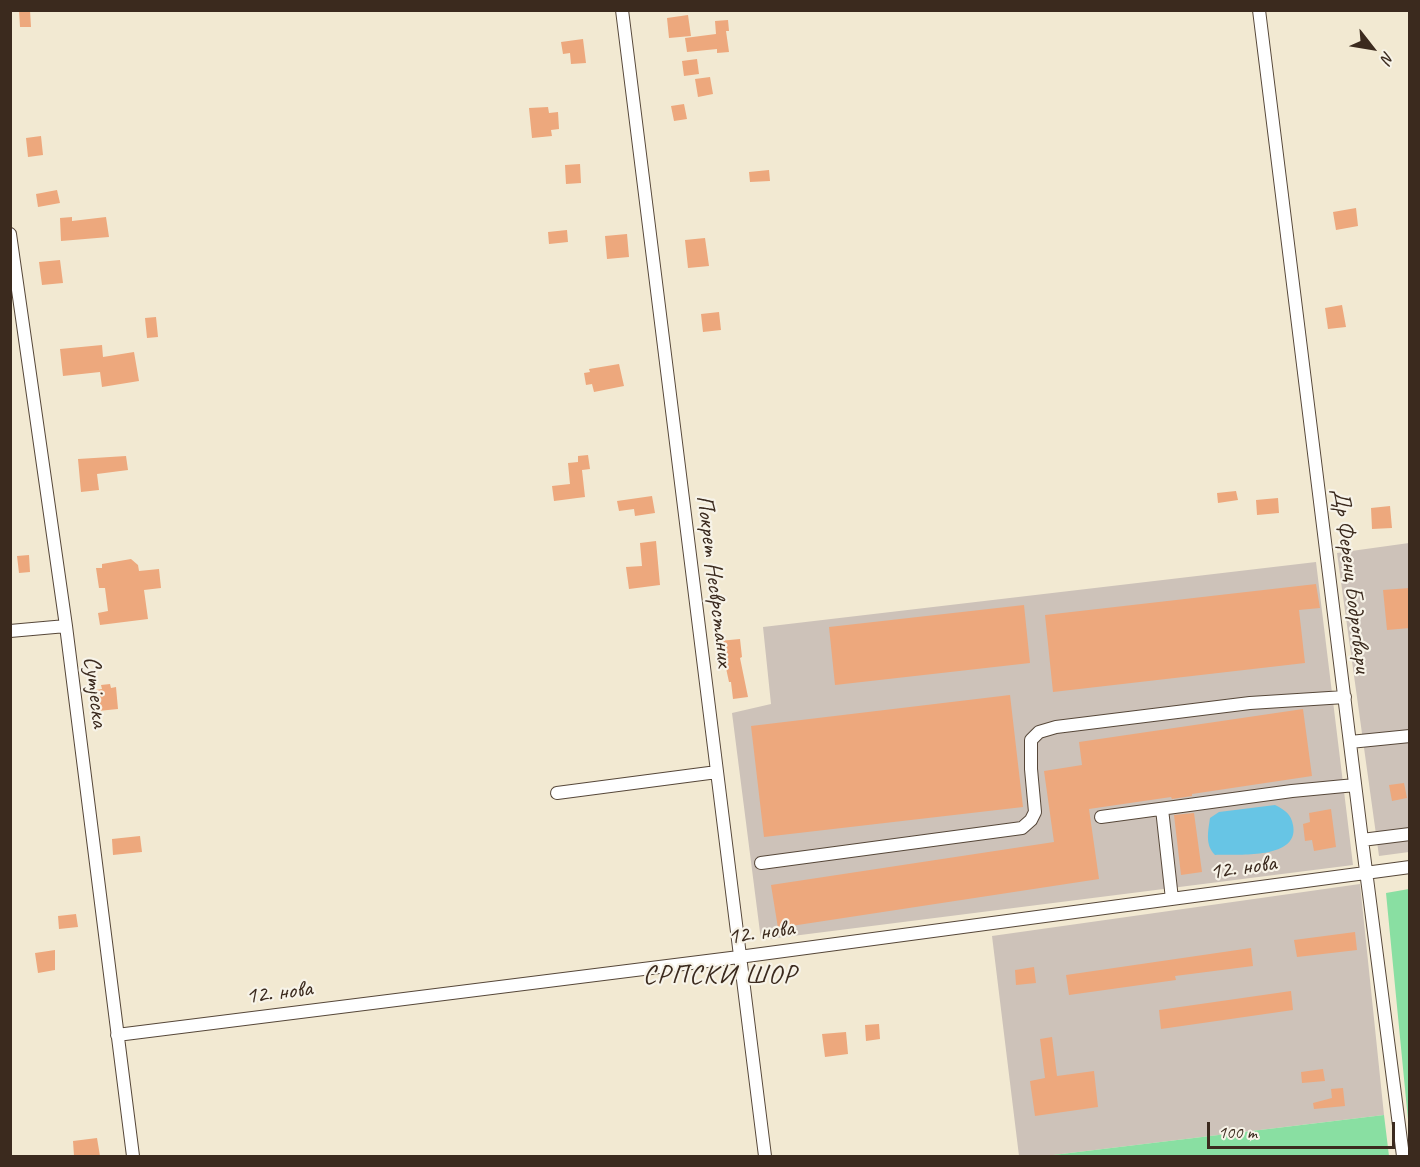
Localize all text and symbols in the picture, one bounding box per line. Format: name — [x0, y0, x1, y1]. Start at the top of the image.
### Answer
north arrow — [1342, 18, 1402, 78]
text: N — [1376, 48, 1399, 67]
street label: Др Ференц Бодрогвари — [1325, 487, 1377, 675]
street label: Покрет Несврстаних — [689, 493, 739, 669]
street label: Сутјеска — [76, 655, 114, 729]
street label: 12. нова — [1208, 849, 1278, 887]
street label: 12. нова — [726, 914, 796, 952]
district label: СРПСКИ ШОР — [642, 960, 798, 992]
street label: 12. нова — [244, 975, 314, 1011]
scale bar — [1210, 1110, 1398, 1148]
text: 100 m — [1218, 1121, 1257, 1143]

